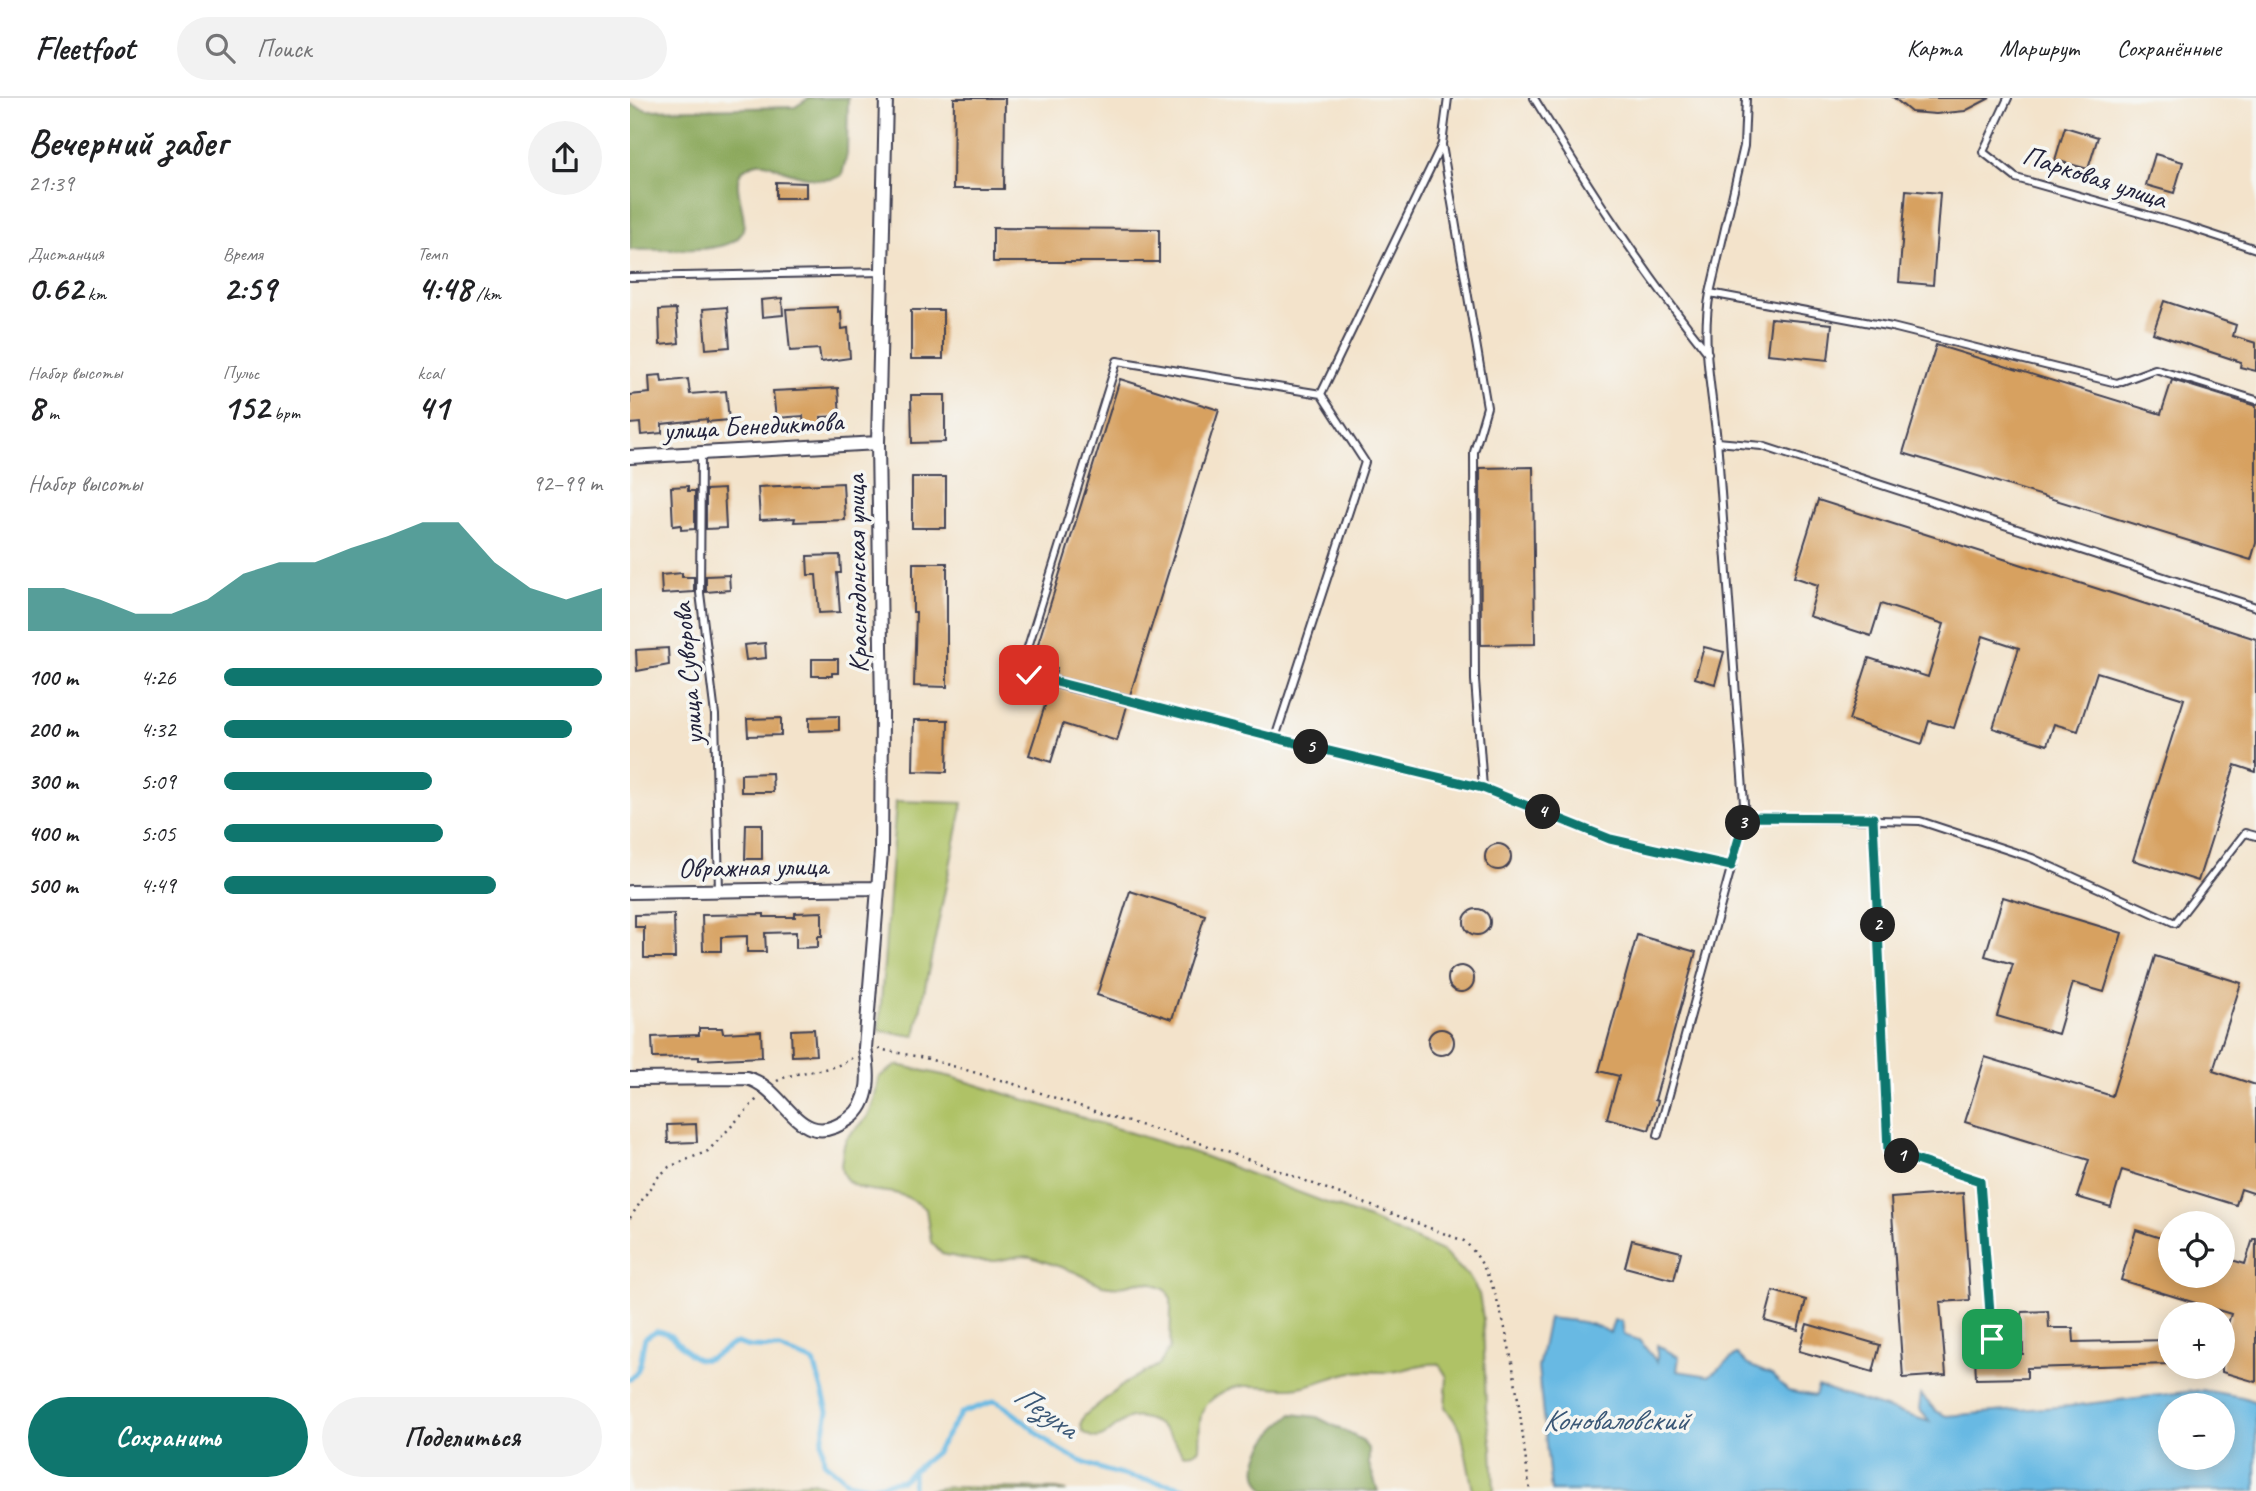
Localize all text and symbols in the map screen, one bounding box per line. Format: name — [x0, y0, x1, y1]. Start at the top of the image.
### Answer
search box — [177, 17, 667, 80]
text: Fleetfoot — [35, 27, 135, 69]
icon: search — [201, 29, 239, 67]
text: Поиск — [257, 32, 312, 65]
text: Карта — [1907, 33, 1962, 63]
text: Маршрут — [2000, 33, 2079, 63]
text: Сохранённые — [2117, 33, 2221, 63]
text: Вечерний забег — [28, 119, 227, 166]
button: share — [528, 121, 602, 195]
street label: Парковая улица — [2019, 137, 2173, 217]
text: 21:39 — [28, 169, 74, 198]
text: Дистанция — [28, 242, 104, 266]
text: Время — [223, 242, 263, 266]
text: Темп — [417, 242, 448, 266]
text: 0.62 — [28, 266, 83, 311]
text: 2:59 — [223, 266, 276, 311]
text: 4:48 — [417, 266, 472, 311]
text: km — [83, 282, 106, 306]
text: /km — [472, 282, 501, 306]
text: Набор высоты — [28, 361, 122, 385]
text: Пульс — [223, 361, 259, 385]
text: kcal — [417, 361, 442, 385]
text: 8 — [28, 385, 44, 430]
text: 152 — [223, 385, 269, 430]
text: 41 — [417, 385, 449, 430]
text: m — [44, 401, 59, 425]
text: bpm — [269, 401, 300, 425]
street label: улица Бенедиктова — [660, 403, 846, 448]
text: Набор высоты — [28, 469, 142, 498]
text: 92–99 m — [532, 469, 602, 498]
street label: Краснодонская улица — [837, 473, 876, 674]
street label: улица Суворова — [664, 600, 711, 749]
pin — [999, 645, 1059, 705]
icon: check — [1010, 656, 1048, 694]
text: 100 m — [28, 663, 78, 692]
text: 4:26 — [140, 663, 176, 692]
text: 200 m — [28, 715, 78, 744]
text: 4:32 — [140, 715, 176, 744]
pin: 5 — [1294, 730, 1328, 764]
text: 5 — [1306, 734, 1315, 758]
text: 300 m — [28, 767, 78, 796]
text: 5:09 — [140, 767, 176, 796]
pin: 4 — [1525, 794, 1560, 830]
text: 4 — [1538, 799, 1547, 823]
pin: 3 — [1726, 806, 1760, 840]
text: 3 — [1738, 810, 1747, 834]
text: 400 m — [28, 819, 78, 848]
text: 5:05 — [140, 819, 176, 848]
street label: Овражная улица — [678, 848, 831, 885]
text: 500 m — [28, 871, 77, 900]
text: 4:49 — [140, 871, 176, 900]
pin: 2 — [1860, 908, 1896, 942]
text: 2 — [1873, 912, 1882, 936]
pin: 1 — [1884, 1138, 1920, 1174]
text: 1 — [1897, 1143, 1906, 1167]
map controls — [2158, 1211, 2235, 1470]
button: locate — [2158, 1211, 2235, 1288]
button: + — [2158, 1302, 2235, 1379]
pin — [1962, 1309, 2022, 1369]
icon: arrive — [1973, 1320, 2011, 1358]
water label: Пезуха — [1007, 1376, 1088, 1448]
button: − — [2158, 1393, 2235, 1470]
button: Сохранить — [28, 1397, 308, 1477]
button: Поделиться — [322, 1397, 602, 1477]
water label: Коноваловский — [1543, 1401, 1693, 1439]

